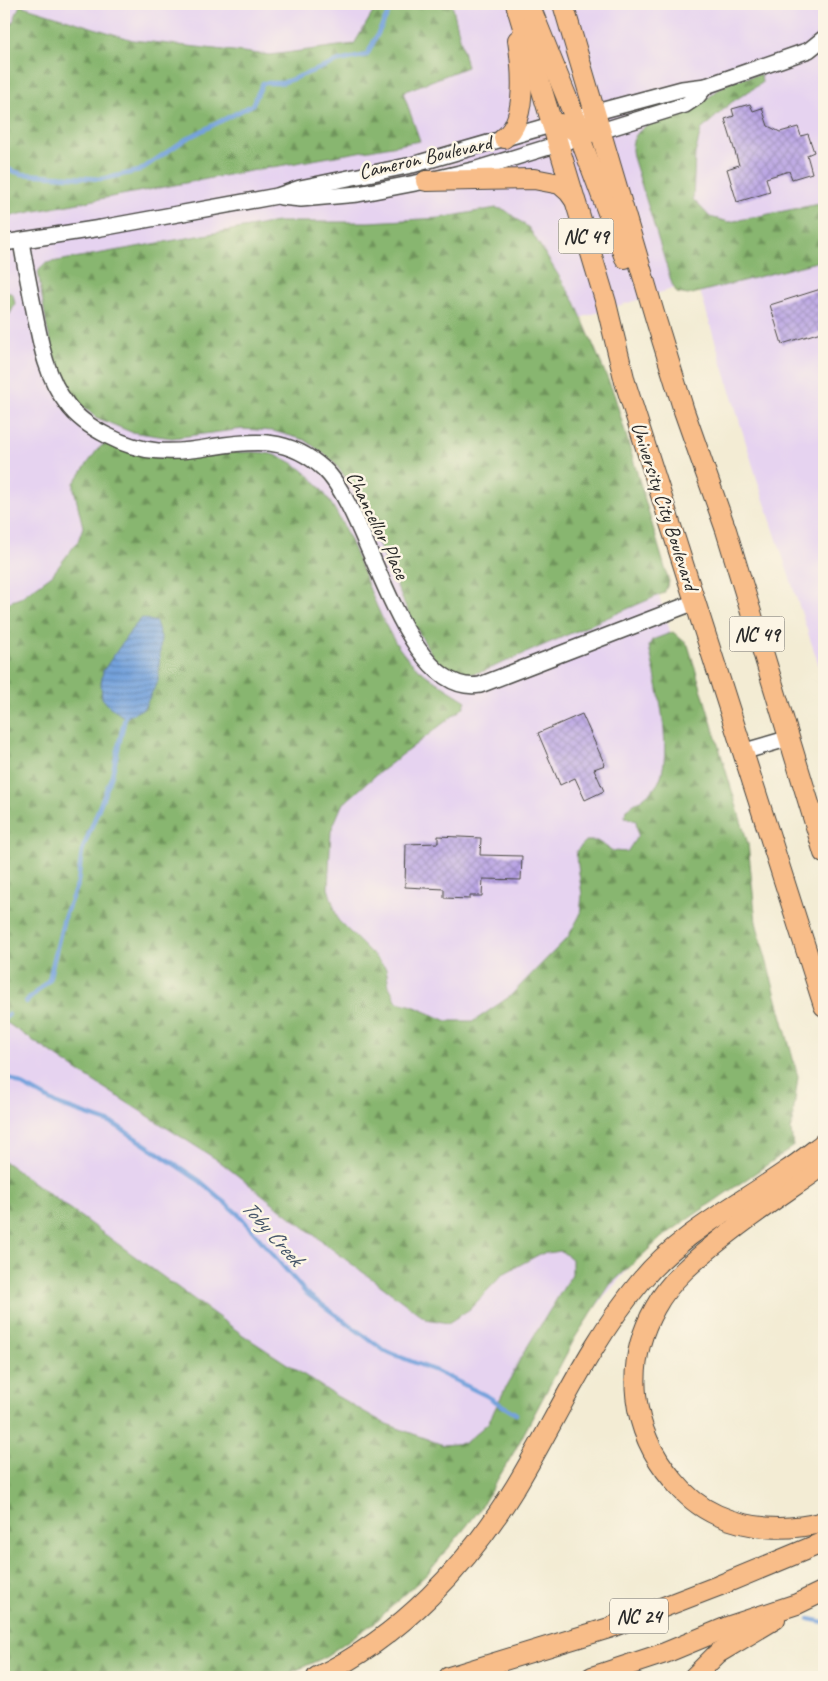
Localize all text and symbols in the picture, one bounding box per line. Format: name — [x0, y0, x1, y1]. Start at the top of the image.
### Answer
street label: Cameron Boulevard — [356, 128, 498, 185]
road number: NC 49 — [558, 218, 614, 254]
street label: University City Boulevard — [625, 418, 705, 596]
street label: Chancellor Place — [341, 467, 416, 584]
road number: NC 49 — [730, 616, 784, 652]
water label: Toby Creek — [235, 1194, 312, 1274]
road number: NC 24 — [610, 1598, 668, 1634]

